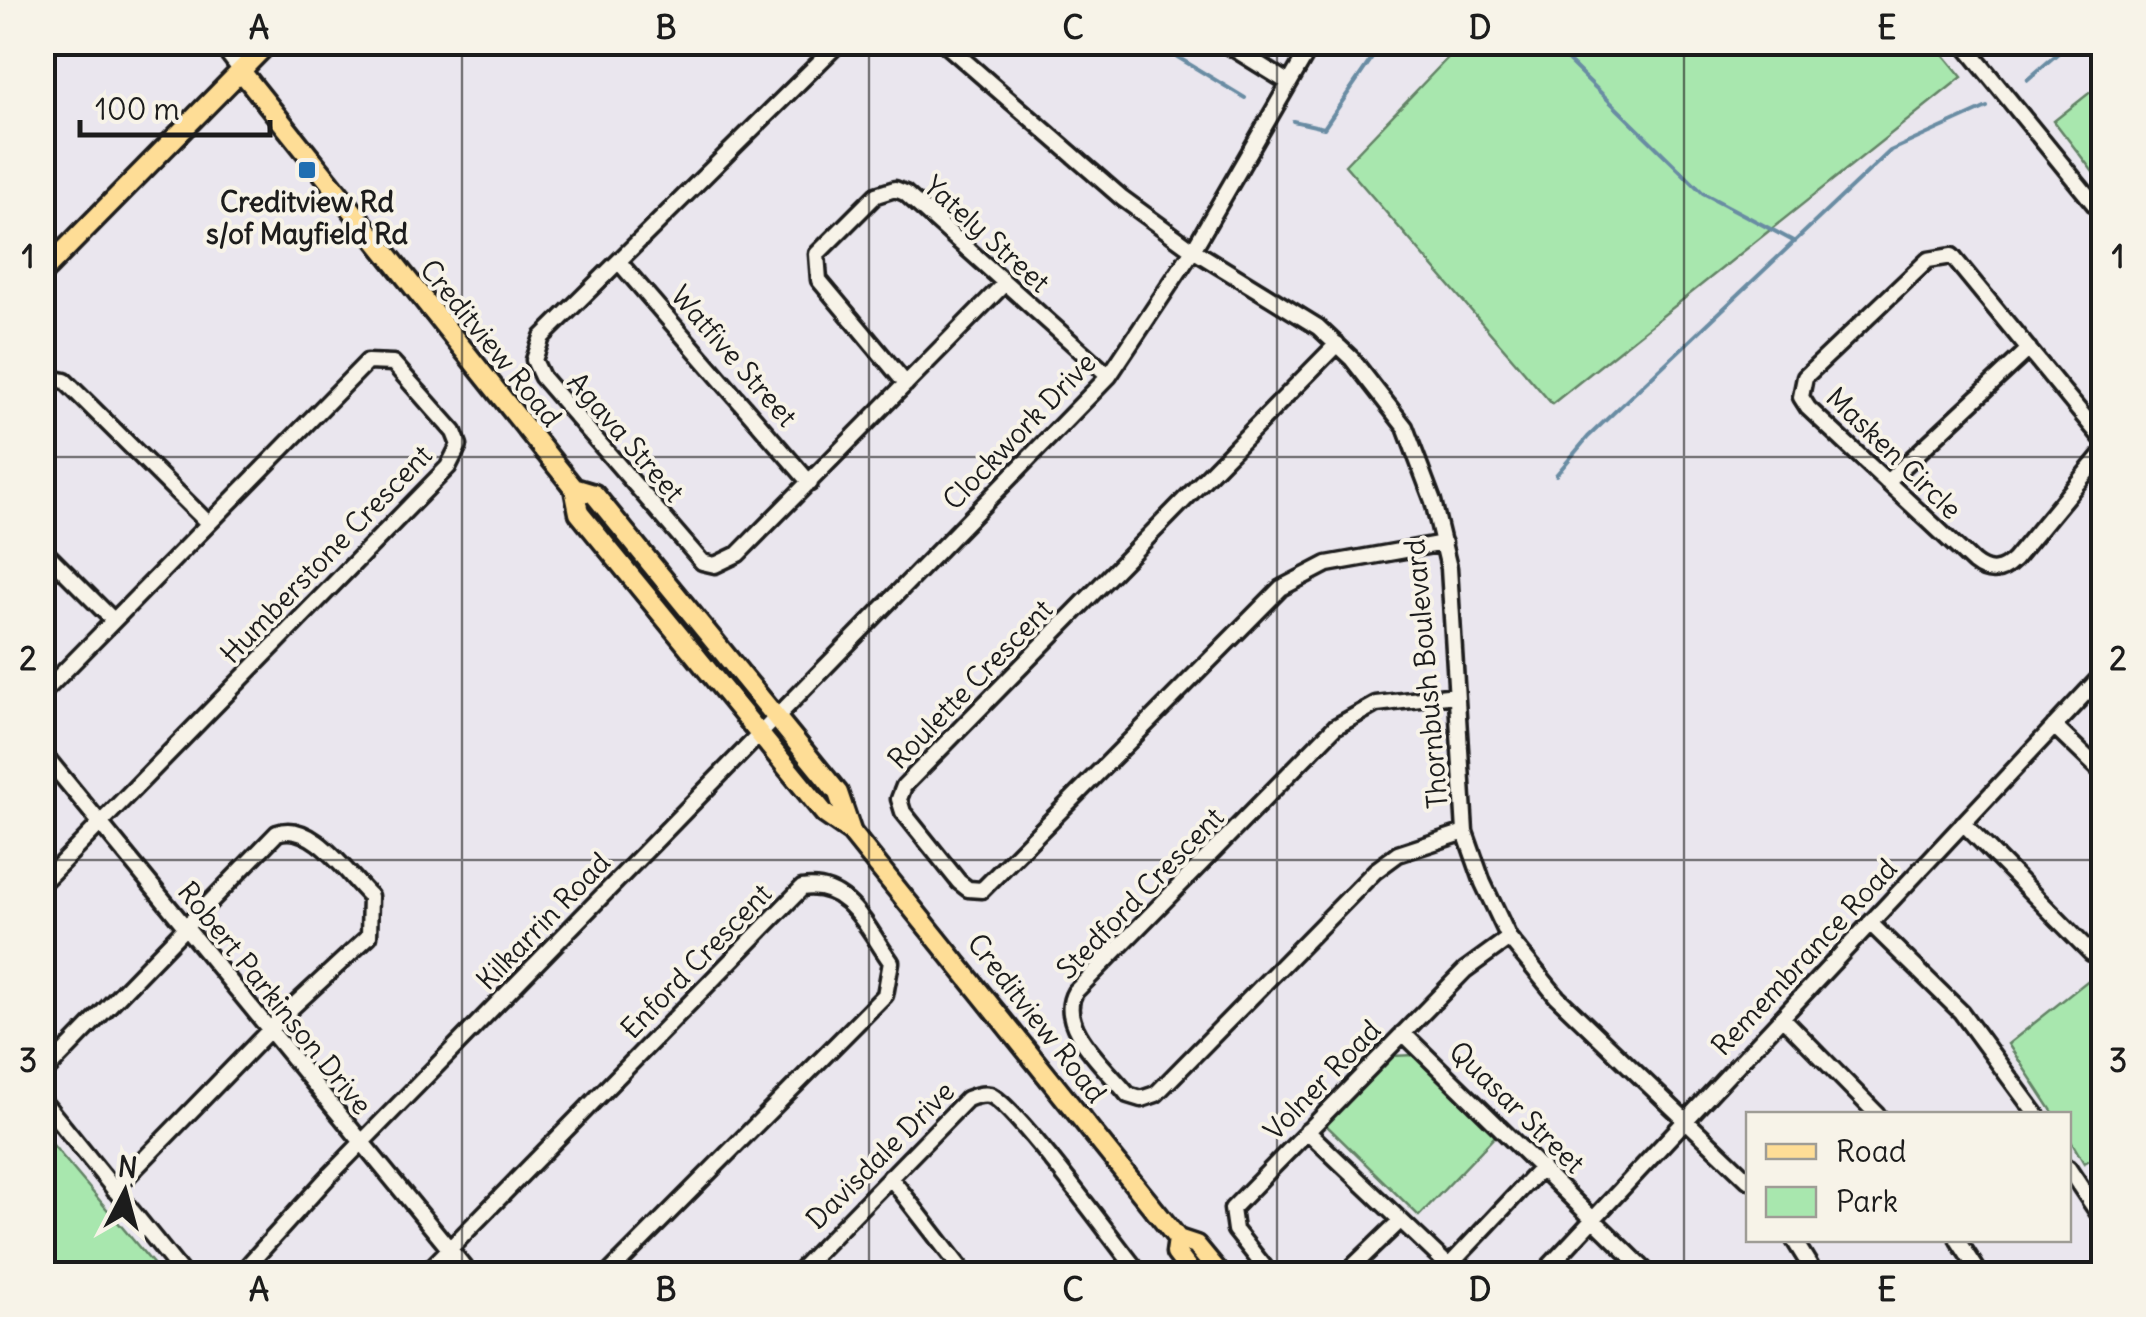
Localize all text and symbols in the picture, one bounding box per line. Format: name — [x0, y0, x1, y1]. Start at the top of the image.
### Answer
text: A — [249, 7, 269, 48]
text: B — [656, 7, 676, 48]
text: C — [1062, 7, 1084, 48]
text: D — [1469, 7, 1491, 48]
text: E — [1878, 7, 1896, 48]
scale bar — [80, 75, 270, 137]
text: 100 m — [95, 90, 180, 128]
marker: Creditview Rd s/of Mayfield Rd — [296, 159, 318, 181]
street label: Yately Street — [916, 168, 1058, 300]
place label: Creditview Rd s/of Mayfield Rd — [206, 184, 409, 252]
text: 1 — [22, 236, 34, 277]
text: 1 — [2112, 236, 2124, 277]
street label: Creditview Road — [412, 252, 570, 434]
street label: Watfive Street — [663, 278, 805, 434]
street label: Clockwork Drive — [935, 345, 1103, 517]
street label: Agava Street — [560, 365, 692, 509]
street label: Masken Circle — [1819, 379, 1969, 527]
street label: Humberstone Crescent — [212, 437, 440, 671]
street label: Thornbush Boulevard — [1396, 538, 1456, 810]
street label: Roulette Crescent — [880, 592, 1060, 776]
text: 2 — [19, 638, 37, 679]
text: 2 — [2109, 638, 2127, 679]
street label: Stedford Crescent — [1049, 799, 1231, 987]
street label: Kilkarrin Road — [468, 845, 618, 997]
street label: Remembrance Road — [1703, 851, 1905, 1063]
street label: Robert Parkinson Drive — [170, 874, 380, 1122]
street label: Enford Crescent — [613, 876, 779, 1046]
street label: Creditview Road — [960, 926, 1114, 1110]
street label: Volner Road — [1256, 1012, 1388, 1148]
street label: Quasar Street — [1442, 1033, 1592, 1181]
text: 3 — [19, 1040, 37, 1081]
text: 3 — [2109, 1040, 2127, 1081]
street label: Davisdale Drive — [798, 1073, 962, 1237]
legend — [1746, 1112, 2071, 1242]
text: Road — [1836, 1132, 1906, 1170]
north arrow — [75, 1142, 175, 1242]
text: N — [116, 1148, 139, 1186]
text: Park — [1836, 1182, 1898, 1220]
text: A — [249, 1269, 269, 1310]
text: B — [656, 1269, 676, 1310]
text: C — [1062, 1269, 1084, 1310]
text: D — [1469, 1269, 1491, 1310]
text: E — [1878, 1269, 1896, 1310]

